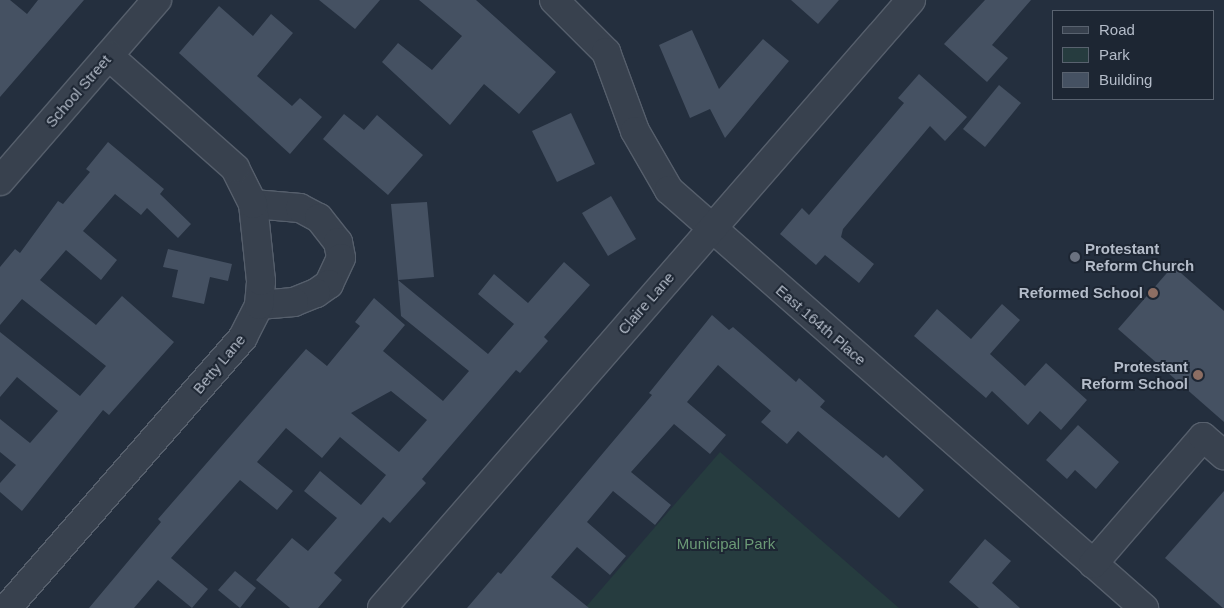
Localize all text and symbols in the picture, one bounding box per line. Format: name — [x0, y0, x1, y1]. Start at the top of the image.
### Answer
legend — [1052, 10, 1214, 100]
text: Road — [1099, 21, 1135, 38]
text: Park — [1099, 46, 1130, 63]
street label: School Street — [42, 51, 114, 131]
text: Building — [1099, 71, 1152, 88]
place label: Protestant Reform Church — [1085, 239, 1194, 274]
marker: Protestant Reform Church — [1069, 251, 1081, 263]
street label: Claire Lane — [614, 268, 678, 338]
street label: East 164th Place — [772, 281, 870, 369]
place label: Reformed School — [1019, 284, 1143, 302]
marker: Reformed School — [1147, 287, 1159, 299]
street label: Betty Lane — [189, 331, 249, 397]
place label: Protestant Reform School — [1081, 357, 1188, 392]
marker: Protestant Reform School — [1192, 369, 1204, 381]
park label: Municipal Park — [677, 535, 775, 553]

